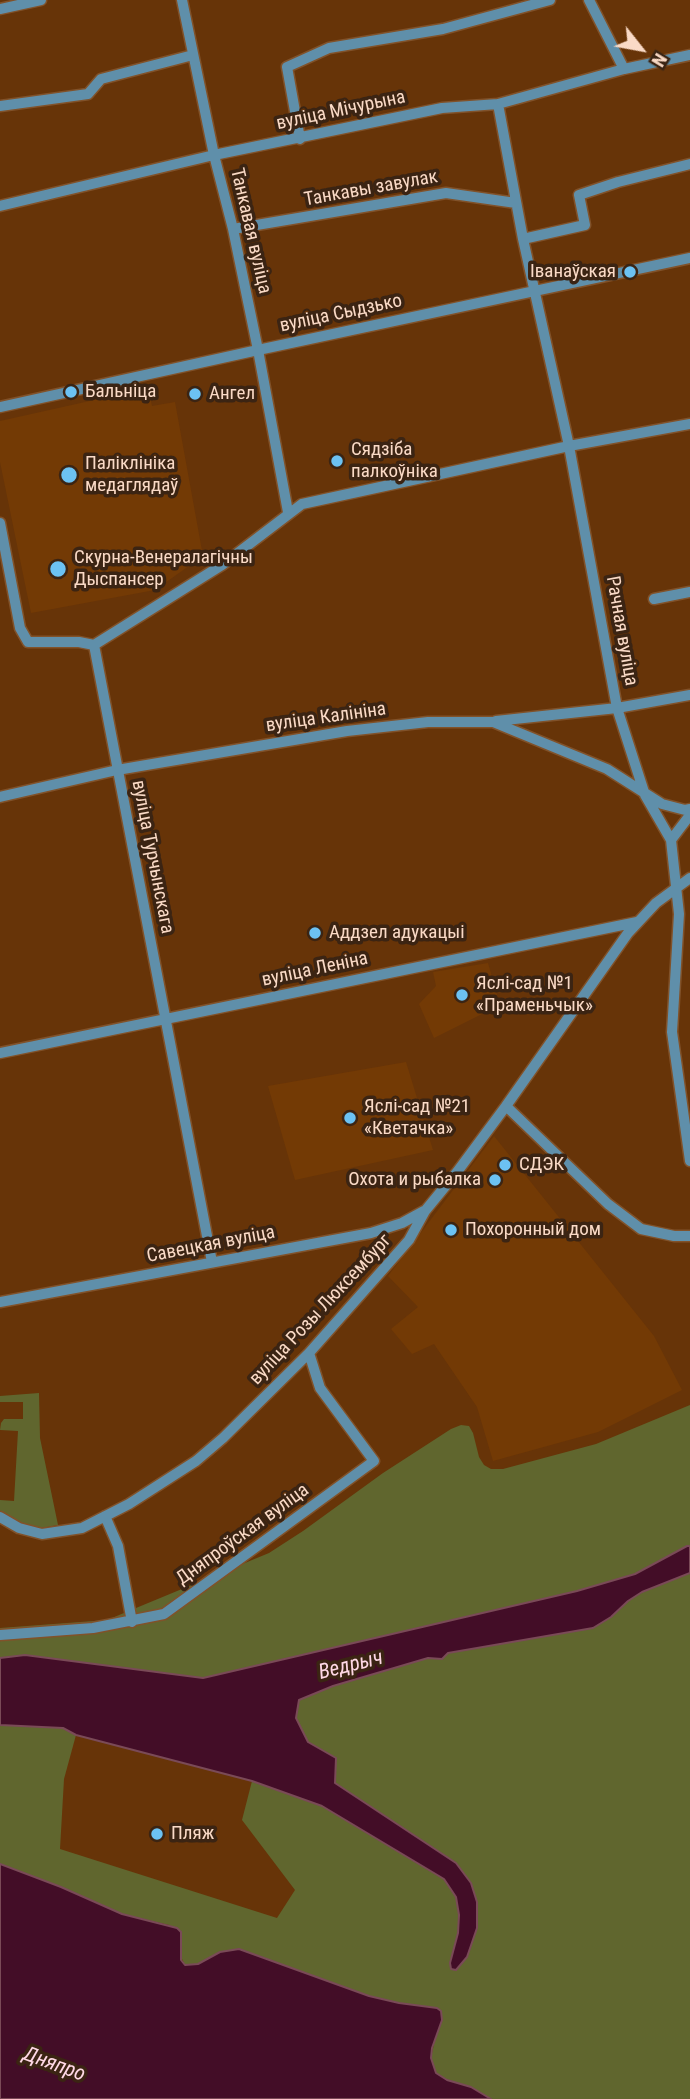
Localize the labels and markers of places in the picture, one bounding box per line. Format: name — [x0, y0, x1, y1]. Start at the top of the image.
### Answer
place label: Іванаўская — [530, 261, 616, 283]
marker: Іванаўская — [622, 264, 638, 280]
place label: Бальніца — [85, 381, 156, 403]
place label: Ангел — [209, 383, 255, 405]
marker: Бальніца — [63, 384, 79, 400]
marker: Ангел — [187, 386, 203, 402]
place label: Сядзіба палкоўніка — [351, 439, 438, 483]
place label: Паліклініка медаглядаў — [85, 453, 178, 497]
marker: Сядзіба палкоўніка — [329, 453, 345, 469]
marker: Паліклініка медаглядаў — [59, 465, 79, 485]
place label: Скурна-Венералагічны Дыспансер — [74, 547, 253, 591]
marker: Скурна-Венералагічны Дыспансер — [48, 559, 68, 579]
place label: Аддзел адукацыі — [329, 922, 465, 944]
marker: Аддзел адукацыі — [307, 925, 323, 941]
place label: Яслі-сад №1 «Праменьчык» — [476, 973, 593, 1017]
marker: Яслі-сад №1 «Праменьчык» — [454, 987, 470, 1003]
place label: Яслі-сад №21 «Кветачка» — [364, 1096, 470, 1140]
marker: Яслі-сад №21 «Кветачка» — [342, 1110, 358, 1126]
place label: СДЭК — [519, 1154, 564, 1176]
marker: СДЭК — [497, 1157, 513, 1173]
place label: Охота и рыбалка — [348, 1169, 481, 1191]
marker: Охота и рыбалка — [487, 1172, 503, 1188]
place label: Похоронный дом — [465, 1219, 601, 1241]
marker: Похоронный дом — [443, 1222, 459, 1238]
place label: Пляж — [171, 1823, 214, 1845]
marker: Пляж — [149, 1826, 165, 1842]

